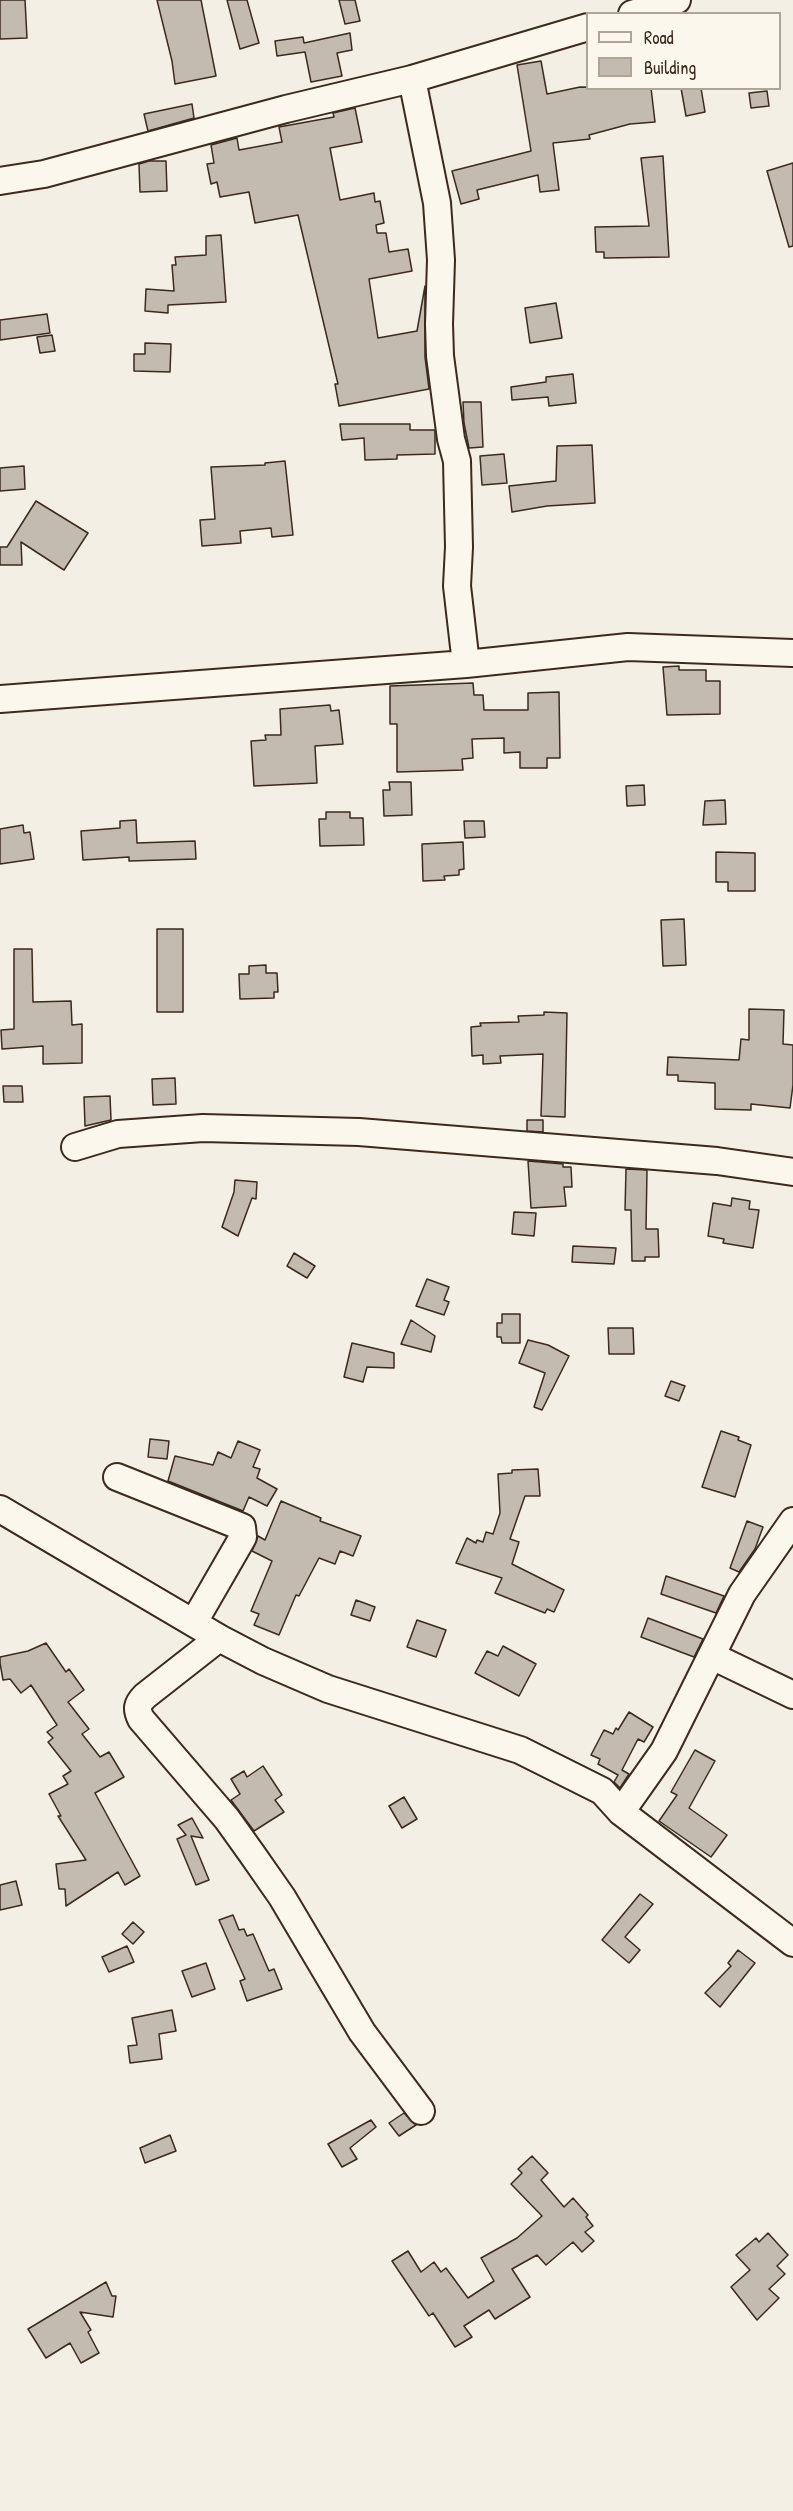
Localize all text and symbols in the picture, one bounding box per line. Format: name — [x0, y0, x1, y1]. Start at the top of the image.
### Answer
legend — [586, 12, 781, 90]
text: Road — [644, 25, 674, 50]
text: Building — [644, 55, 696, 80]

